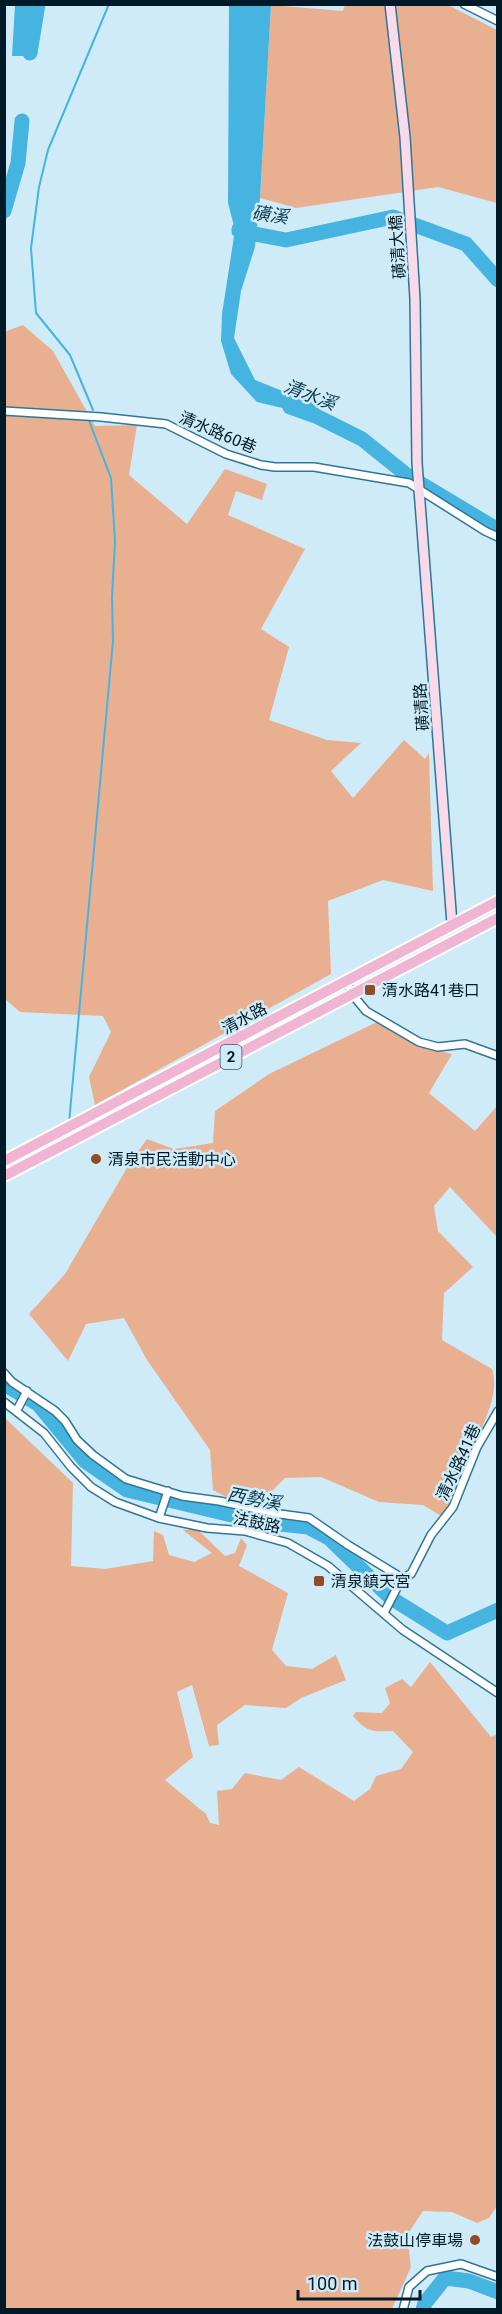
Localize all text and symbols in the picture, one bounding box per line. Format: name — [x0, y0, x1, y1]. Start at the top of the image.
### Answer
water label: 磺溪 — [251, 202, 292, 228]
street label: 磺清大橋 — [386, 214, 409, 280]
water label: 清水溪 — [281, 375, 342, 415]
street label: 清水路60巷 — [176, 408, 259, 457]
street label: 磺清路 — [410, 682, 433, 732]
place label: 清水路41巷口 — [382, 981, 480, 1000]
marker: 清水路41巷口 — [363, 983, 377, 997]
street label: 清水路 — [219, 999, 270, 1038]
road number: 2 — [220, 1045, 242, 1069]
place label: 清泉市民活動中心 — [108, 1150, 236, 1169]
marker: 清泉市民活動中心 — [89, 1152, 103, 1166]
street label: 清水路41巷 — [433, 1421, 484, 1503]
water label: 西勢溪 — [226, 1483, 286, 1515]
street label: 法鼓路 — [231, 1508, 282, 1537]
place label: 清泉鎮天宮 — [331, 1572, 411, 1591]
marker: 清泉鎮天宮 — [312, 1574, 326, 1588]
place label: 法鼓山停車場 — [367, 2231, 463, 2250]
marker: 法鼓山停車場 — [468, 2233, 482, 2247]
scale bar — [298, 2263, 420, 2301]
text: 100 m — [307, 2273, 358, 2294]

